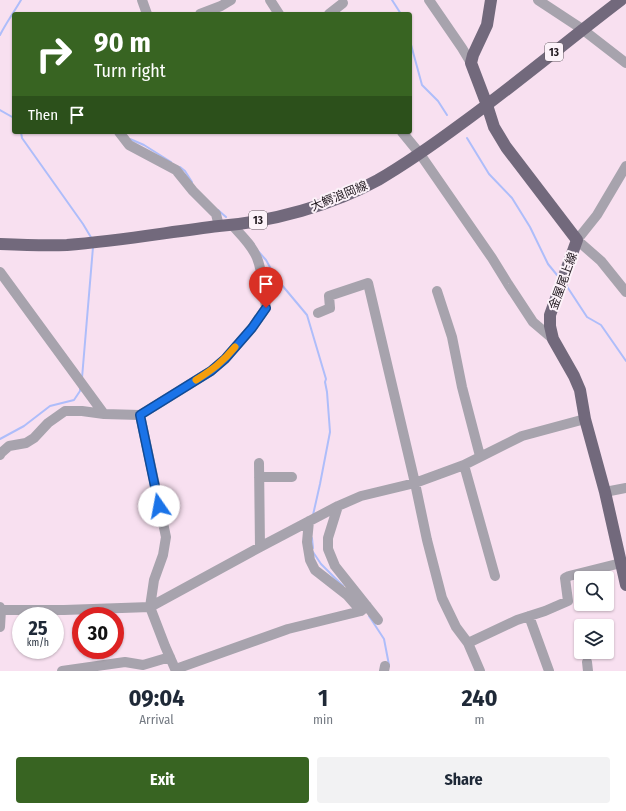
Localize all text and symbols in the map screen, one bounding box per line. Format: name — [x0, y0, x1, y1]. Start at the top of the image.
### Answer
text: 90 m — [94, 26, 151, 59]
icon: right — [28, 28, 80, 80]
road number: 13 — [545, 43, 563, 61]
text: Turn right — [94, 60, 166, 82]
icon: arrive — [66, 104, 88, 126]
text: Then — [28, 106, 58, 124]
street label: 大鰐浪岡線 — [309, 178, 369, 214]
road number: 13 — [249, 211, 267, 229]
street label: 金屋尾上線 — [546, 250, 580, 312]
pin — [249, 267, 283, 308]
icon: arrive — [255, 273, 277, 295]
position arrow — [138, 485, 180, 527]
map controls — [574, 571, 614, 659]
button: search — [574, 571, 614, 611]
speed limit sign: 30 — [72, 607, 124, 659]
text: 25 — [28, 616, 48, 640]
button: layers — [574, 619, 614, 659]
text: km/h — [27, 637, 49, 649]
text: 09:04 — [128, 684, 185, 712]
text: 1 — [318, 684, 328, 712]
text: 240 — [462, 684, 498, 712]
text: Arrival — [139, 712, 174, 727]
text: min — [313, 712, 333, 727]
text: m — [475, 712, 485, 727]
button: Exit — [16, 757, 309, 803]
button: Share — [317, 757, 610, 803]

